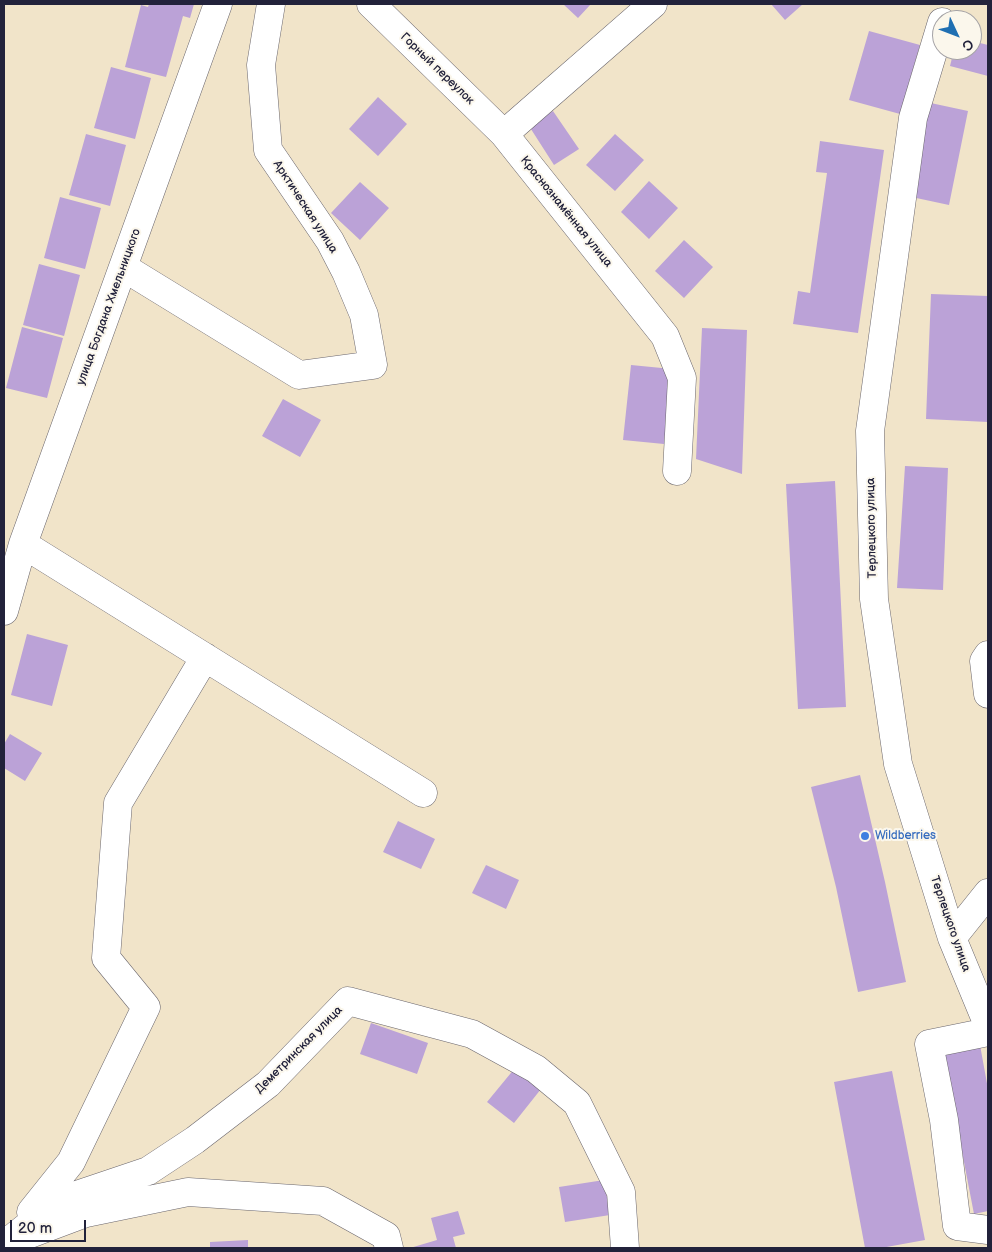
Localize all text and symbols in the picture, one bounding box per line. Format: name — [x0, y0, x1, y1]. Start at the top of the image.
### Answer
north arrow — [932, 10, 982, 60]
street label: Горный переулок — [397, 30, 477, 108]
text: С — [958, 36, 977, 54]
street label: Краснознамённая улица — [517, 154, 615, 270]
street label: Арктическая улица — [270, 158, 340, 256]
street label: улица Богдана Хмельницкого — [74, 227, 144, 387]
street label: Терлецкого улица — [864, 478, 880, 578]
place label: Wildberries — [875, 829, 936, 843]
marker: Wildberries — [859, 830, 871, 842]
street label: Терлецкого улица — [927, 874, 973, 974]
street label: Деметринская улица — [252, 1003, 346, 1097]
scale bar — [12, 1210, 89, 1242]
text: 20 m — [18, 1219, 52, 1238]

